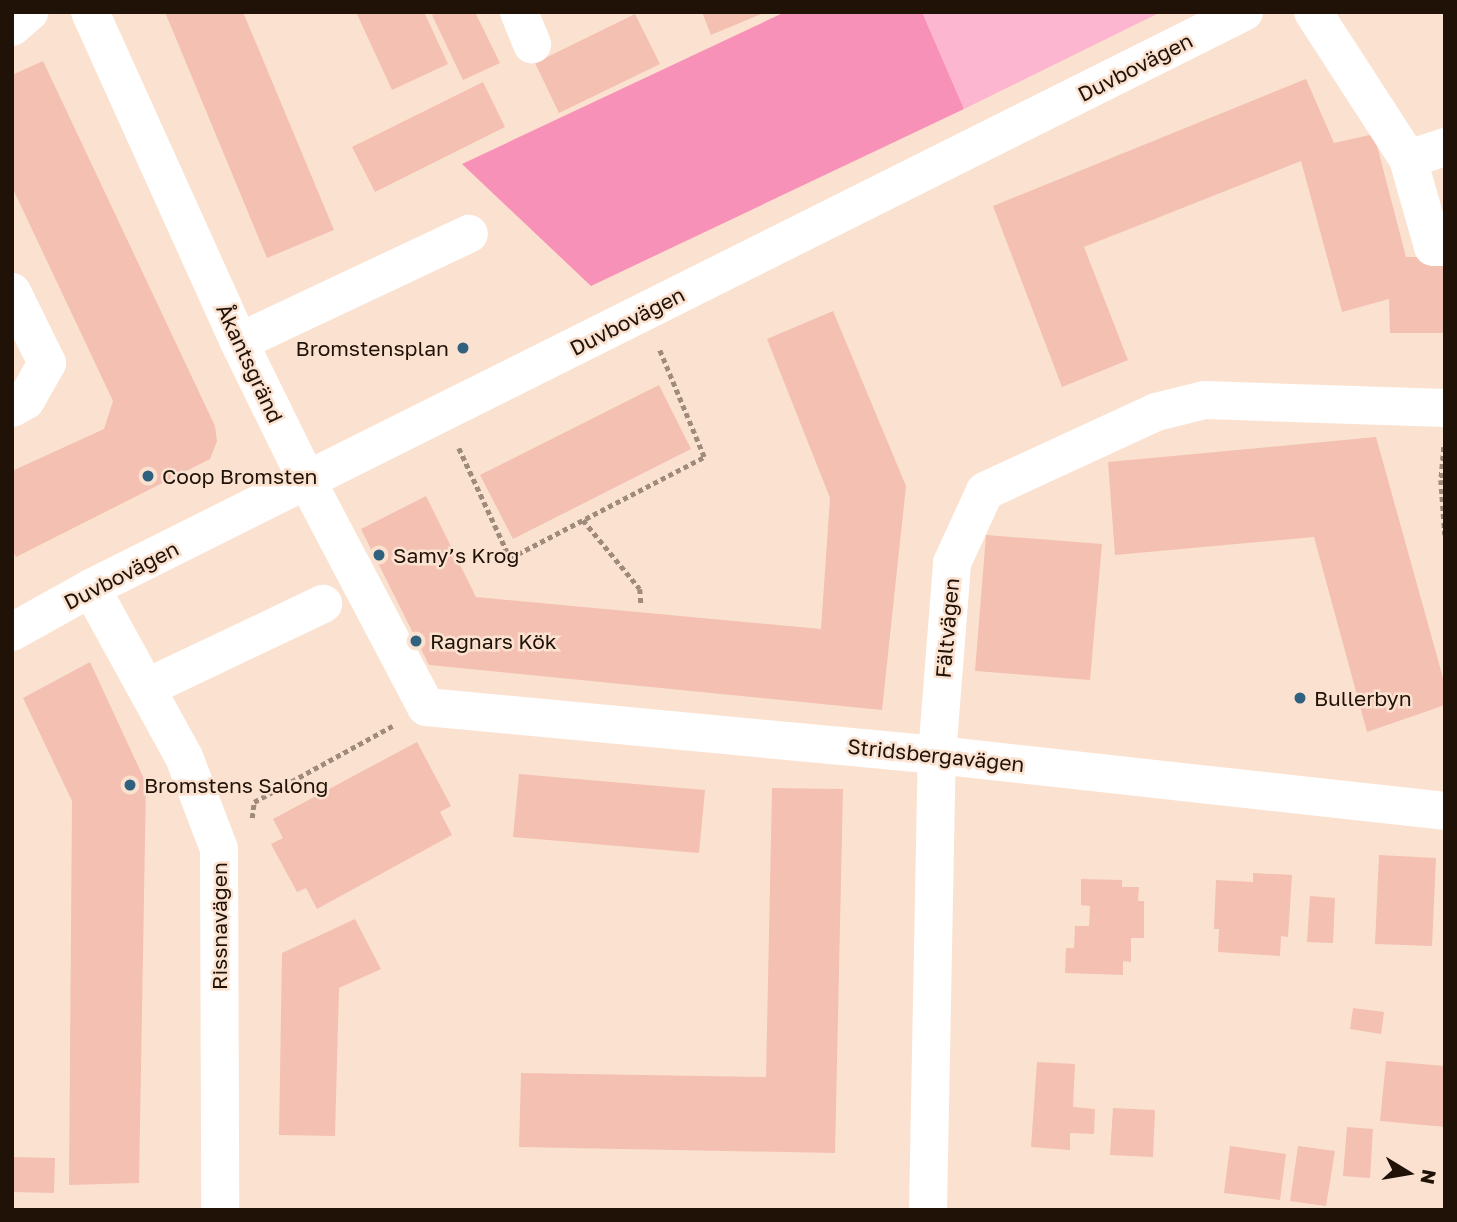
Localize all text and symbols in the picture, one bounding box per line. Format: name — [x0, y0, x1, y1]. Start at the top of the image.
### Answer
street label: Duvbovägen — [1073, 27, 1197, 107]
street label: Duvbovägen — [565, 281, 689, 361]
street label: Åkantsgränd — [211, 299, 289, 427]
place label: Bromstensplan — [296, 335, 449, 361]
marker: Bromstensplan — [455, 340, 471, 356]
place label: Coop Bromsten — [162, 463, 318, 489]
marker: Coop Bromsten — [140, 468, 156, 484]
street label: Duvbovägen — [59, 535, 183, 615]
place label: Samy’s Krog — [393, 542, 519, 568]
marker: Samy’s Krog — [371, 547, 387, 563]
street label: Fältvägen — [930, 577, 964, 679]
place label: Ragnars Kök — [430, 628, 557, 654]
marker: Ragnars Kök — [408, 633, 424, 649]
place label: Bullerbyn — [1314, 685, 1412, 711]
marker: Bullerbyn — [1292, 690, 1308, 706]
street label: Stridsbergavägen — [846, 733, 1026, 777]
place label: Bromstens Salong — [144, 772, 328, 798]
marker: Bromstens Salong — [122, 777, 138, 793]
street label: Rissnavägen — [206, 862, 232, 990]
north arrow — [1373, 1138, 1443, 1208]
text: N — [1416, 1168, 1442, 1186]

